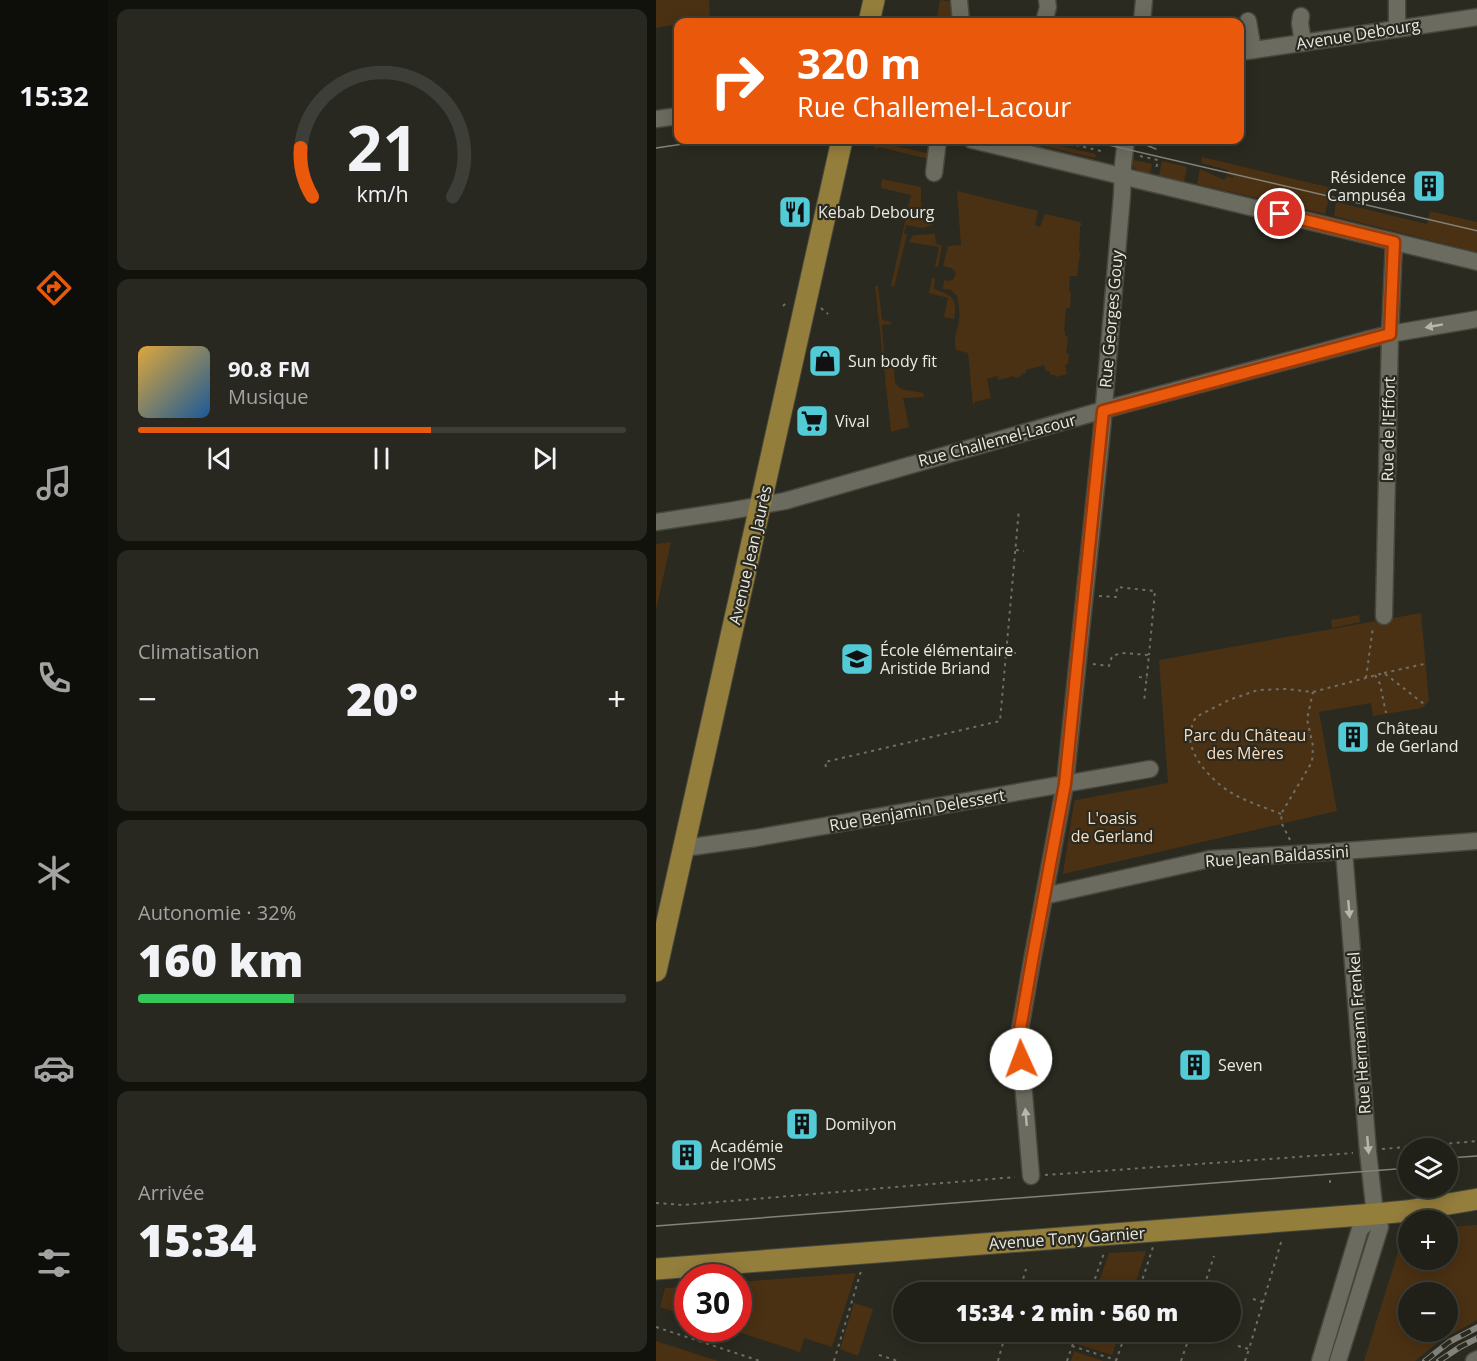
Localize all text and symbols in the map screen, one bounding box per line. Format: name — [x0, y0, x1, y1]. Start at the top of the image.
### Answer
street label: Avenue Debourg — [1295, 13, 1422, 55]
text: 320 m — [797, 34, 921, 91]
icon: right — [698, 42, 776, 120]
text: 15:32 — [19, 77, 89, 114]
text: Rue Challemel-Lacour — [797, 88, 1071, 125]
text: 21 — [346, 104, 418, 189]
place label: Résidence Campuséa — [1327, 166, 1406, 206]
building icon: Résidence Campuséa — [1411, 168, 1447, 204]
text: km/h — [356, 179, 408, 208]
pin — [1254, 188, 1305, 239]
restaurant icon: Kebab Debourg — [777, 194, 813, 230]
icon: arrive — [1263, 197, 1296, 230]
place label: Kebab Debourg — [818, 201, 935, 223]
street label: Rue Georges Gouy — [1094, 248, 1128, 389]
icon: directions — [33, 267, 75, 309]
one-way arrow — [1424, 322, 1443, 331]
shop icon: Sun body fit — [807, 343, 843, 379]
place label: Sun body fit — [848, 350, 937, 372]
text: 90.8 FM — [228, 353, 311, 383]
street label: Rue de l'Effort — [1376, 376, 1400, 482]
text: Musique — [228, 383, 309, 410]
supermarket icon: Vival — [794, 403, 830, 439]
street label: Rue Challemel-Lacour — [916, 408, 1079, 472]
place label: Vival — [835, 410, 870, 432]
icon: previous — [203, 442, 236, 475]
icon: pause — [365, 442, 398, 475]
icon: next — [528, 442, 561, 475]
icon: music — [33, 462, 75, 504]
street label: Avenue Jean Jaurès — [723, 483, 777, 627]
text: Climatisation — [138, 638, 260, 665]
place label: École élémentaire Aristide Briand — [880, 639, 1013, 679]
school or university icon: École élémentaire Aristide Briand — [839, 641, 875, 677]
icon: phone — [33, 657, 75, 699]
text: 20° — [346, 668, 418, 729]
text: − — [138, 676, 157, 721]
text: + — [607, 676, 626, 721]
place label: Château de Gerland — [1376, 717, 1459, 757]
building icon: Château de Gerland — [1335, 719, 1371, 755]
park label: Parc du Château des Mères — [1184, 724, 1306, 764]
street label: Rue Benjamin Delessert — [828, 784, 1007, 836]
park label: L'oasis de Gerland — [1071, 807, 1153, 847]
street label: Rue Jean Baldassini — [1204, 840, 1350, 872]
icon: climate — [33, 852, 75, 894]
text: Autonomie · 32% — [138, 899, 296, 926]
one-way arrow — [1344, 900, 1354, 919]
text: 160 km — [138, 929, 303, 990]
street label: Rue Hermann Frenkel — [1342, 951, 1376, 1115]
position arrow — [989, 1027, 1053, 1091]
icon: car — [33, 1047, 75, 1089]
building icon: Seven — [1177, 1047, 1213, 1083]
place label: Seven — [1218, 1054, 1263, 1076]
building icon: Domilyon — [784, 1106, 820, 1142]
one-way arrow — [1021, 1108, 1031, 1127]
place label: Domilyon — [825, 1113, 897, 1135]
place label: Académie de l'OMS — [710, 1135, 783, 1175]
one-way arrow — [1363, 1136, 1373, 1155]
building icon: Académie de l'OMS — [669, 1137, 705, 1173]
map controls — [1398, 1138, 1458, 1342]
button: layers — [1398, 1138, 1458, 1198]
text: Arrivée — [138, 1179, 205, 1206]
text: 15:34 — [138, 1209, 256, 1270]
button: + — [1398, 1210, 1458, 1270]
street label: Avenue Tony Garnier — [988, 1222, 1146, 1254]
icon: filters — [33, 1242, 75, 1284]
speed limit sign: 30 — [674, 1264, 752, 1342]
button: − — [1398, 1282, 1458, 1342]
text: 15:34 · 2 min · 560 m — [956, 1297, 1178, 1327]

